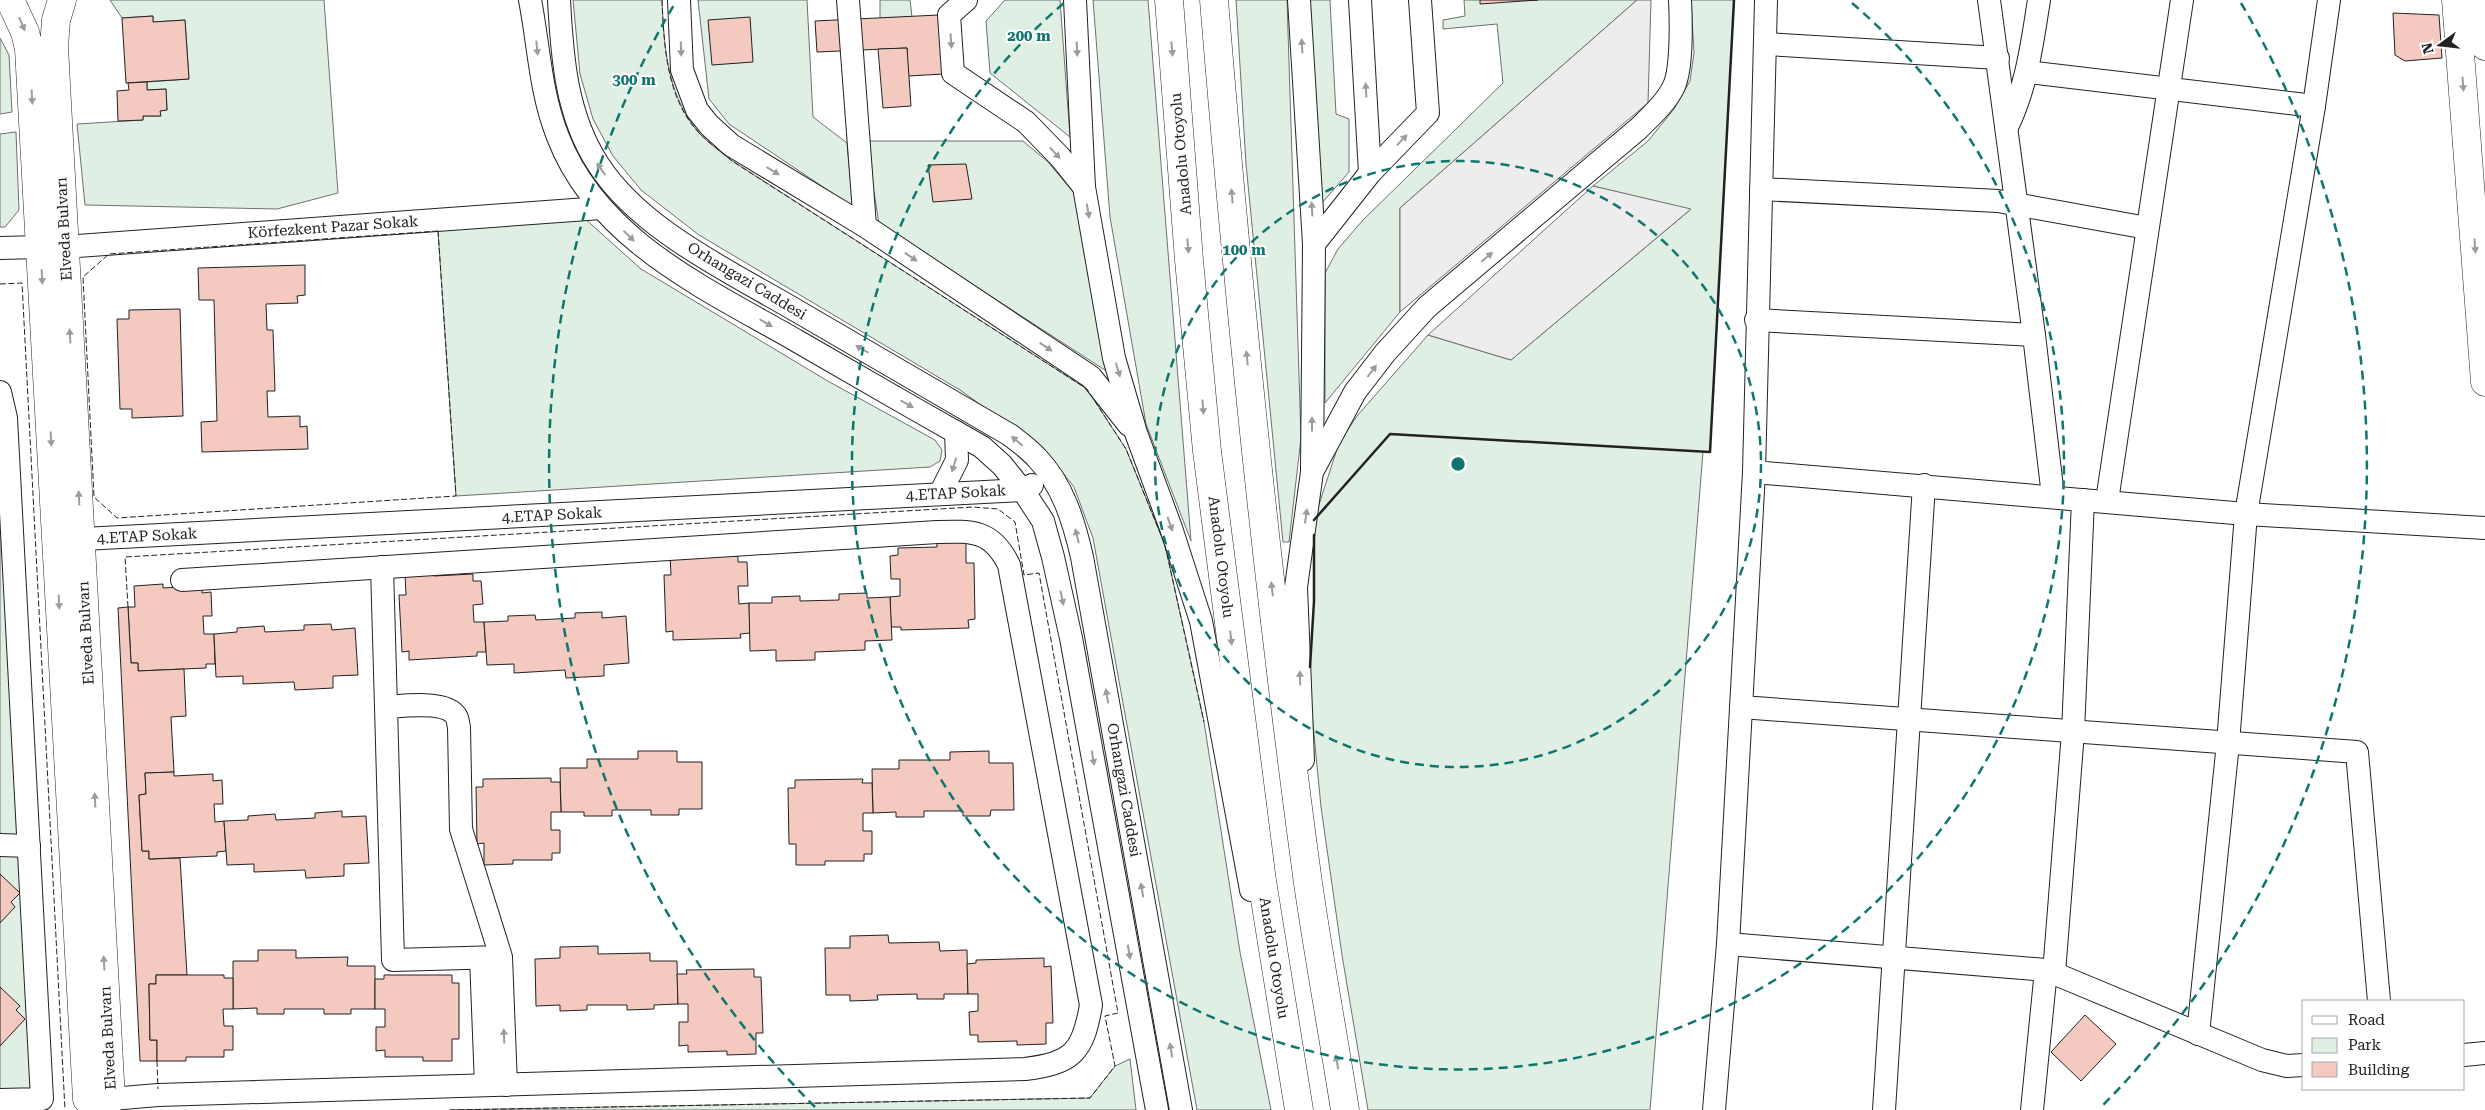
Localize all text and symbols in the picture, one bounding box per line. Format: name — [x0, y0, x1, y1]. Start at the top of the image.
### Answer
one-way arrow — [18, 17, 26, 31]
north arrow — [2415, 20, 2465, 70]
text: 200 m — [1007, 27, 1051, 45]
one-way arrow — [947, 33, 955, 49]
one-way arrow — [1298, 38, 1306, 54]
one-way arrow — [533, 41, 541, 57]
one-way arrow — [677, 41, 685, 57]
one-way arrow — [1074, 41, 1082, 57]
one-way arrow — [1169, 41, 1177, 57]
text: N — [2418, 41, 2437, 56]
text: 300 m — [612, 71, 656, 89]
one-way arrow — [2459, 76, 2467, 92]
one-way arrow — [1361, 82, 1369, 98]
one-way arrow — [28, 90, 36, 106]
street label: Anadolu Otoyolu — [1167, 91, 1195, 216]
one-way arrow — [1396, 134, 1408, 146]
one-way arrow — [1050, 146, 1061, 159]
one-way arrow — [596, 162, 606, 176]
one-way arrow — [766, 166, 779, 175]
street label: Elveda Bulvarı — [52, 176, 76, 281]
one-way arrow — [1227, 188, 1235, 204]
one-way arrow — [1308, 200, 1316, 216]
one-way arrow — [1084, 203, 1092, 219]
street label: Körfezkent Pazar Sokak — [247, 212, 420, 242]
one-way arrow — [623, 230, 635, 242]
street label: Orhangazi Caddesi — [684, 238, 810, 324]
one-way arrow — [1184, 238, 1192, 254]
one-way arrow — [2471, 238, 2479, 254]
text: 100 m — [1222, 241, 1266, 259]
one-way arrow — [1480, 251, 1493, 262]
one-way arrow — [904, 252, 917, 262]
one-way arrow — [38, 269, 46, 285]
one-way arrow — [759, 319, 773, 328]
one-way arrow — [65, 328, 73, 344]
one-way arrow — [1039, 342, 1053, 352]
one-way arrow — [855, 345, 870, 353]
one-way arrow — [1243, 349, 1251, 365]
one-way arrow — [1114, 363, 1122, 378]
one-way arrow — [1367, 364, 1377, 378]
one-way arrow — [900, 400, 914, 409]
one-way arrow — [1199, 400, 1207, 416]
one-way arrow — [1308, 415, 1316, 431]
one-way arrow — [47, 432, 55, 448]
one-way arrow — [1011, 436, 1023, 447]
centre of rings — [1449, 455, 1467, 473]
one-way arrow — [950, 458, 958, 473]
street label: 4.ETAP Sokak — [905, 481, 1007, 505]
one-way arrow — [74, 490, 82, 506]
street label: Anadolu Otoyolu — [1205, 495, 1237, 620]
street label: 4.ETAP Sokak — [501, 503, 603, 527]
one-way arrow — [1302, 508, 1310, 524]
one-way arrow — [1166, 517, 1174, 532]
street label: 4.ETAP Sokak — [96, 524, 198, 548]
one-way arrow — [1073, 529, 1081, 544]
street label: Elveda Bulvarı — [74, 580, 98, 685]
one-way arrow — [1268, 581, 1276, 597]
one-way arrow — [1059, 591, 1067, 607]
one-way arrow — [56, 594, 64, 610]
one-way arrow — [1227, 630, 1235, 646]
one-way arrow — [1295, 670, 1303, 686]
one-way arrow — [1103, 688, 1111, 704]
street label: Orhangazi Caddesi — [1103, 722, 1145, 859]
one-way arrow — [1089, 750, 1097, 766]
one-way arrow — [91, 792, 99, 808]
one-way arrow — [1138, 882, 1146, 898]
street label: Anadolu Otoyolu — [1255, 896, 1293, 1021]
one-way arrow — [1125, 945, 1133, 961]
one-way arrow — [100, 954, 108, 970]
street label: Elveda Bulvarı — [96, 985, 120, 1090]
legend — [2302, 1000, 2465, 1090]
text: Road — [2348, 1011, 2385, 1029]
one-way arrow — [499, 1028, 507, 1044]
text: Park — [2348, 1036, 2382, 1054]
one-way arrow — [1166, 1042, 1174, 1058]
one-way arrow — [1333, 1054, 1341, 1070]
text: Building — [2348, 1061, 2410, 1079]

